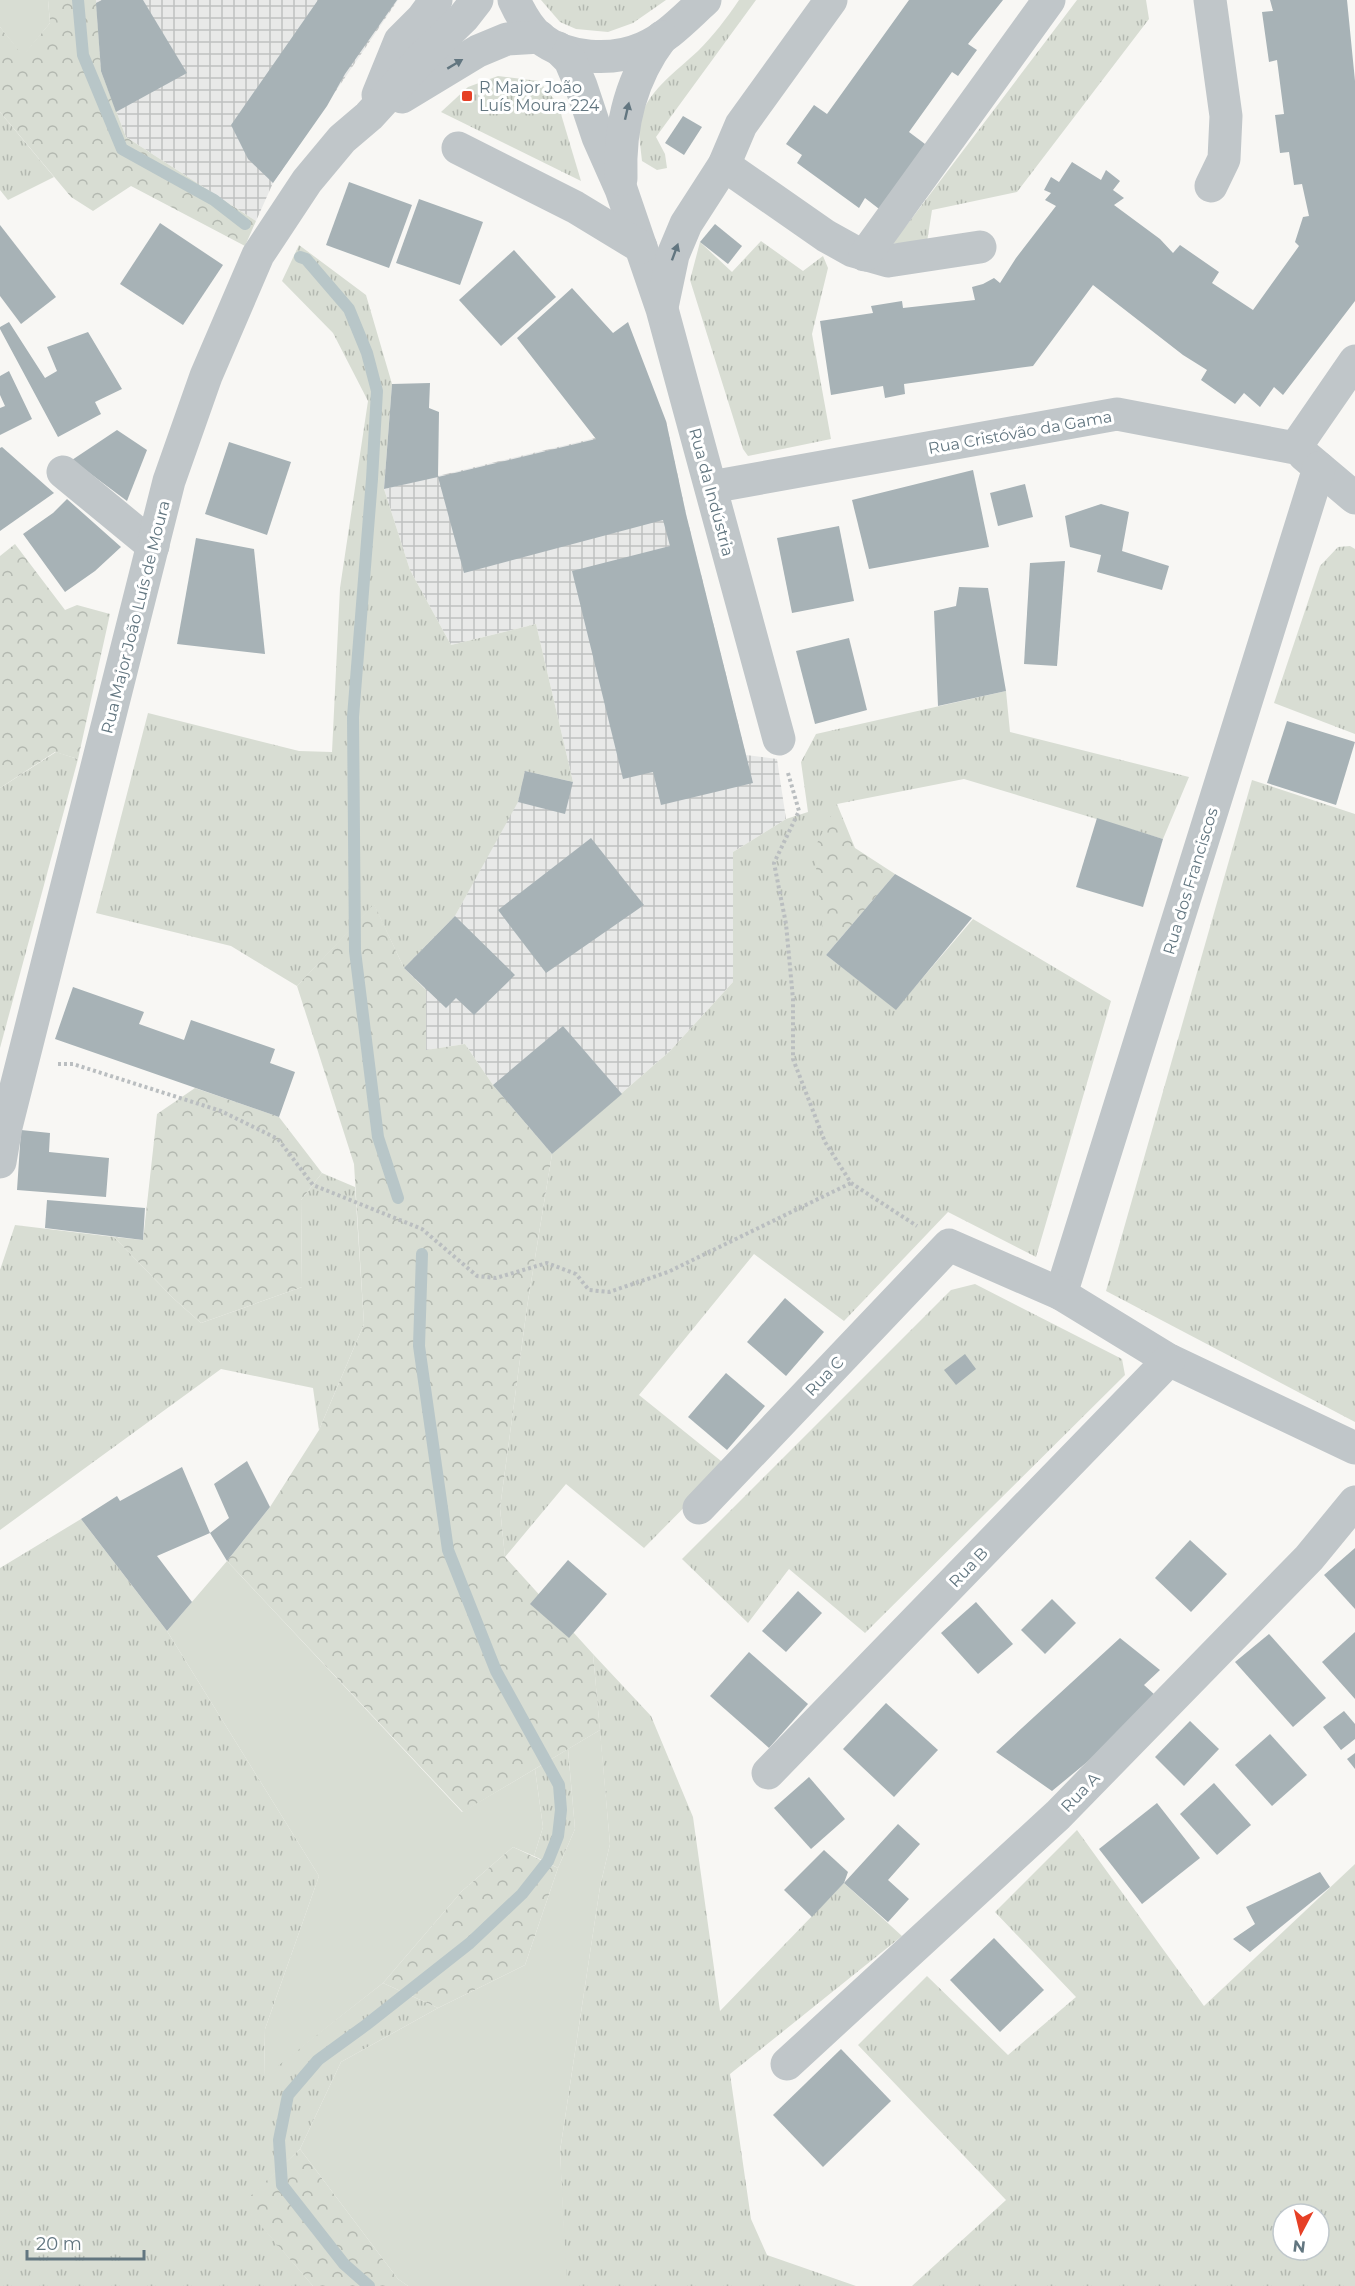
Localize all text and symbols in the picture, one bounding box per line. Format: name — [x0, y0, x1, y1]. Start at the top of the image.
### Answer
one-way arrow — [447, 58, 463, 69]
place label: R Major João Luís Moura 224 — [479, 78, 600, 115]
marker: R Major João Luís Moura 224 — [460, 89, 474, 103]
one-way arrow — [623, 101, 632, 120]
one-way arrow — [670, 243, 680, 261]
street label: Rua Cristóvão da Gama — [927, 407, 1114, 458]
street label: Rua da Indústria — [685, 426, 738, 558]
street label: Rua Major João Luís de Moura — [97, 499, 174, 736]
street label: Rua dos Franciscos — [1159, 805, 1222, 957]
street label: Rua C — [801, 1353, 848, 1400]
street label: Rua B — [945, 1543, 992, 1591]
street label: Rua A — [1057, 1768, 1104, 1816]
north arrow — [1271, 2202, 1331, 2262]
scale bar — [27, 2223, 144, 2261]
text: 20 m — [36, 2233, 82, 2255]
text: N — [1292, 2236, 1307, 2257]

